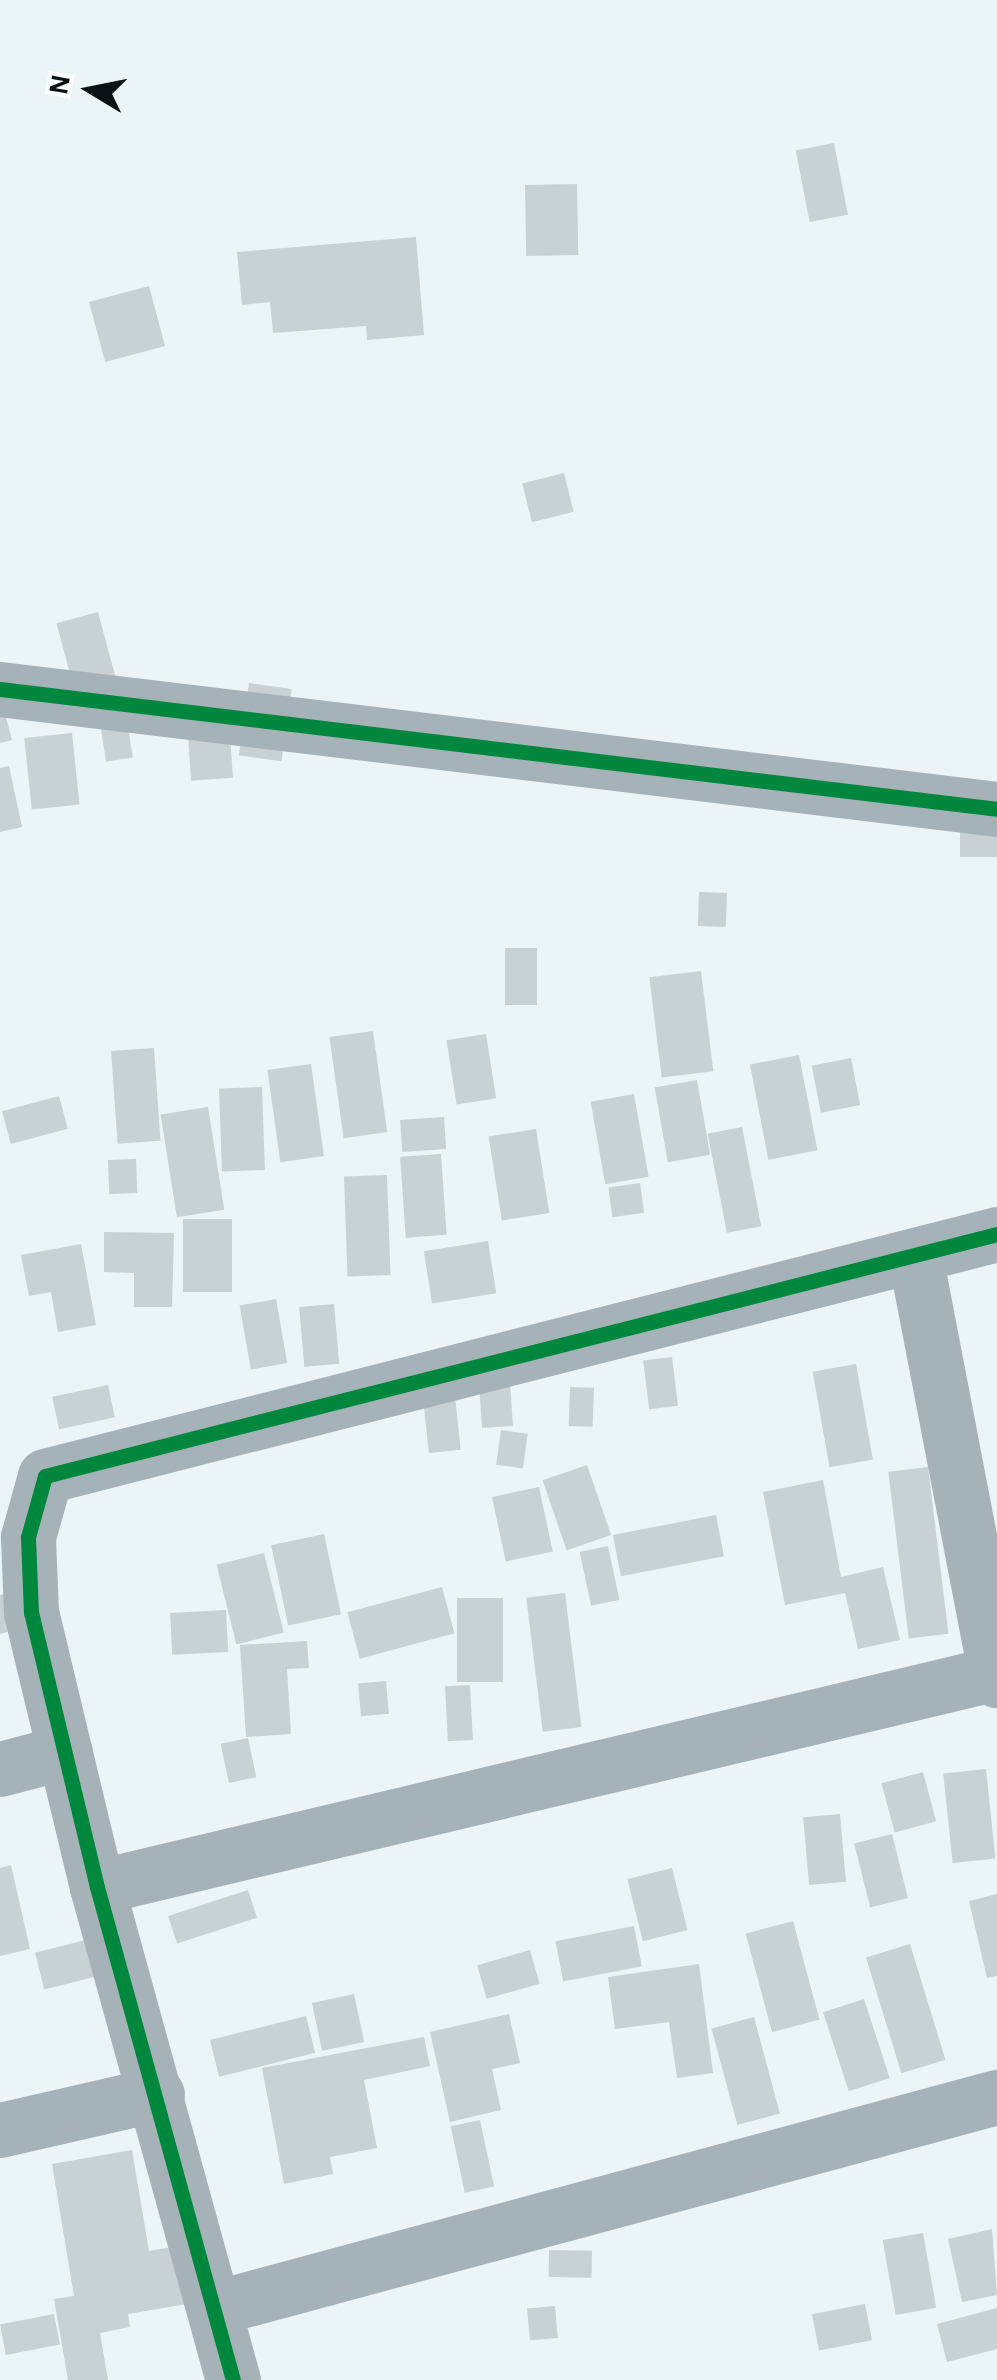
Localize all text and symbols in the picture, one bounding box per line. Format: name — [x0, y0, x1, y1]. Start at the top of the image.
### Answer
north arrow — [40, 40, 140, 140]
text: N — [45, 73, 76, 97]

